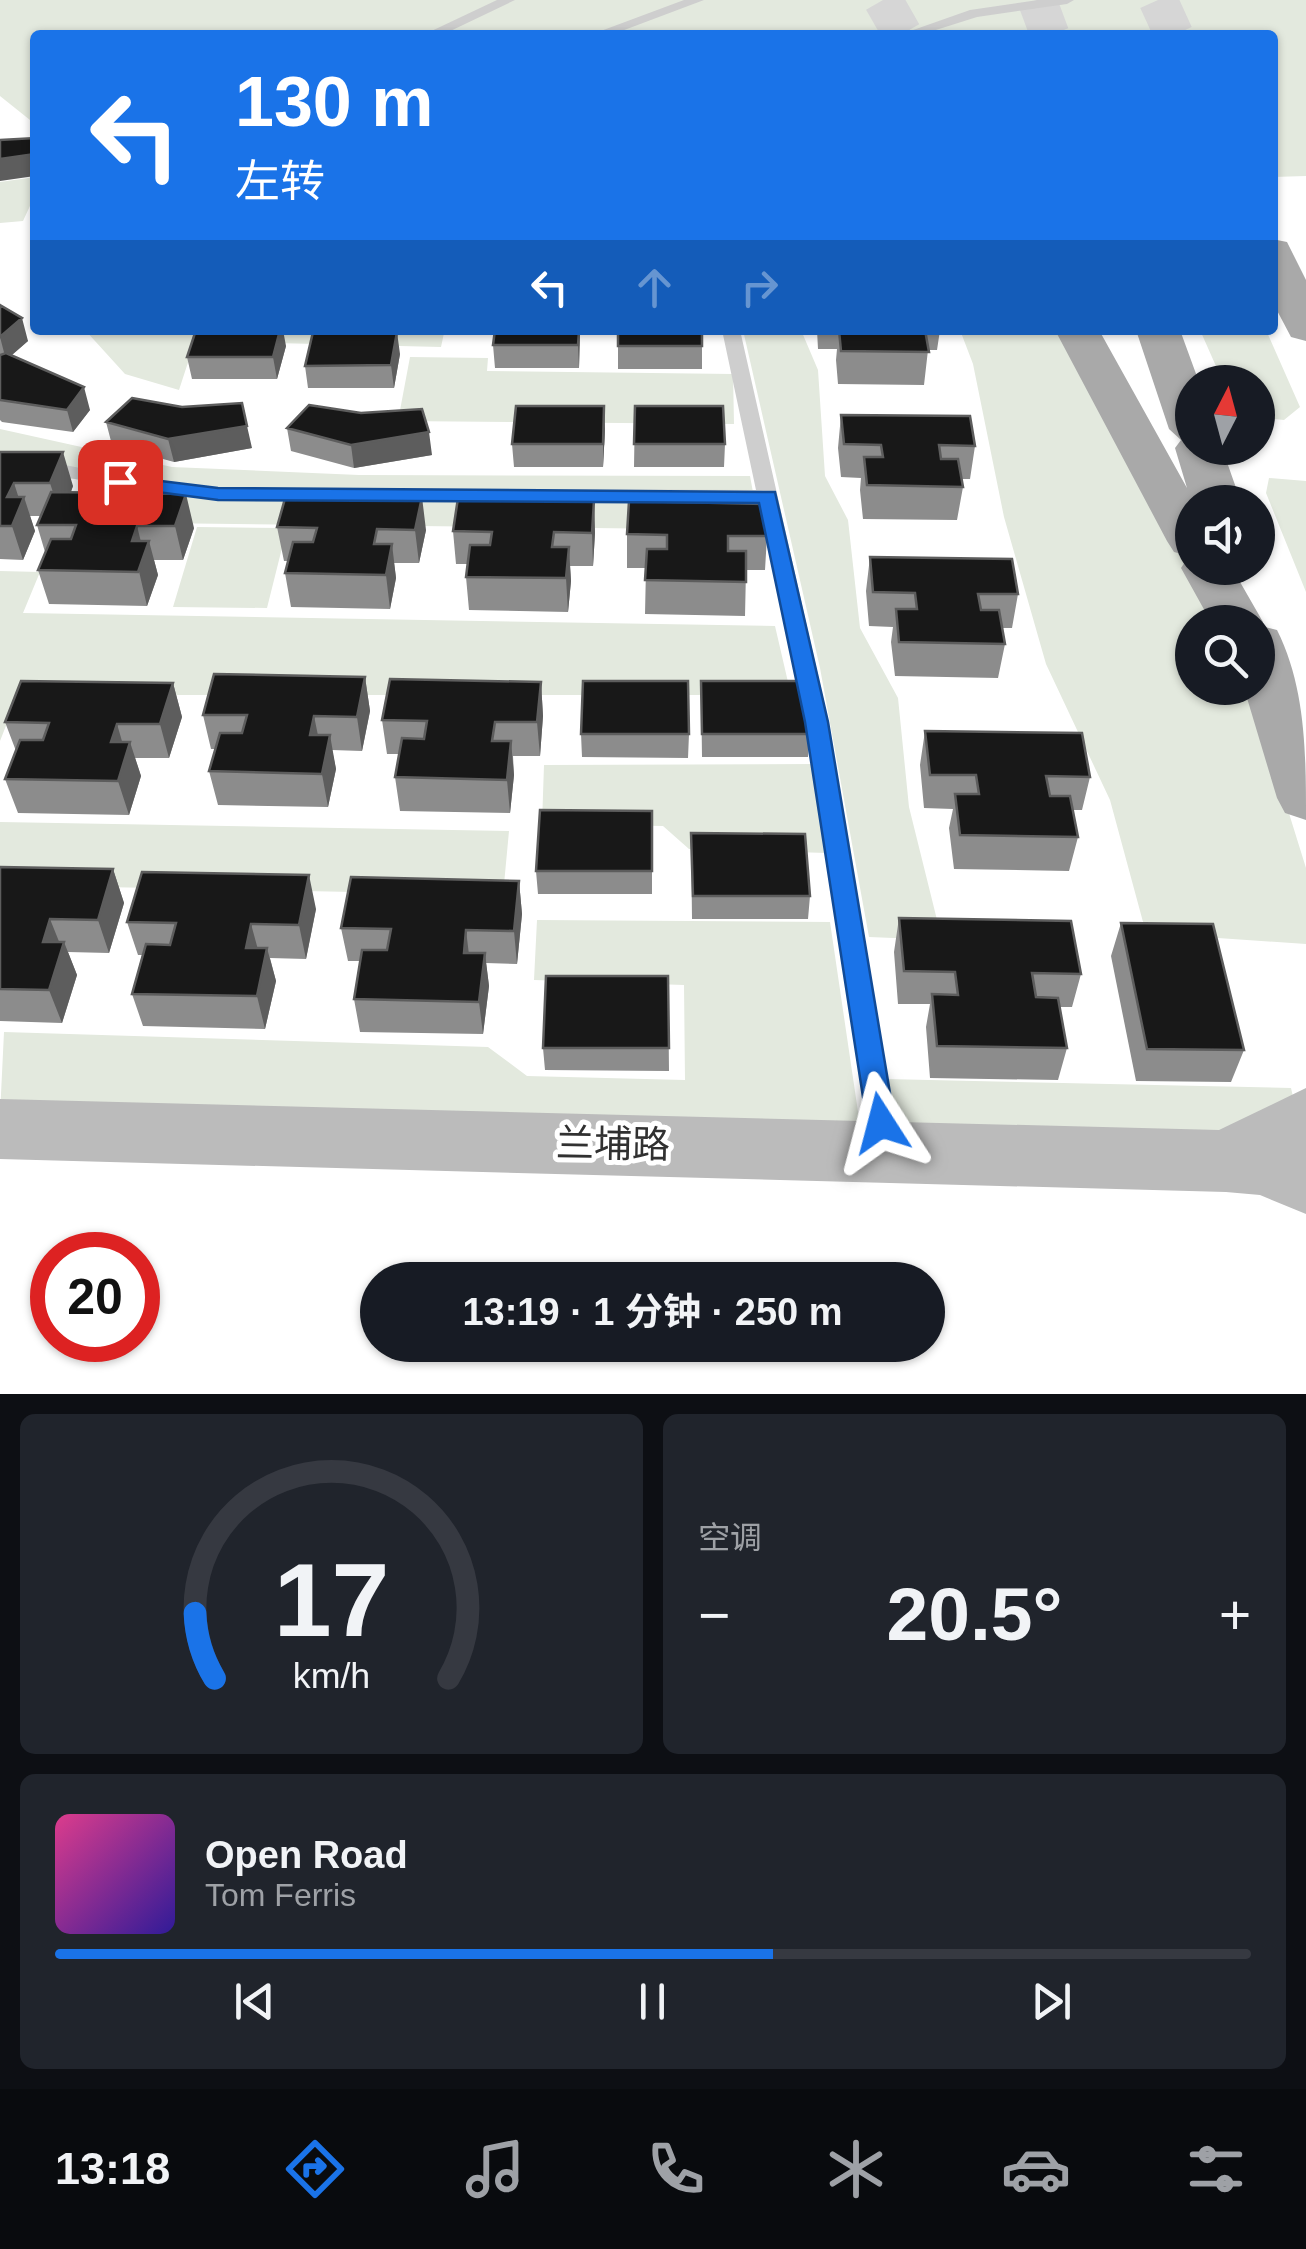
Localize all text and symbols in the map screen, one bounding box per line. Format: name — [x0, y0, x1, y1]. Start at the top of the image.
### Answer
text: 130 m — [235, 63, 433, 141]
icon: left — [70, 70, 200, 200]
text: 左转 — [235, 156, 325, 207]
icon: left — [522, 260, 577, 315]
icon: ahead — [627, 260, 682, 315]
icon: right — [732, 260, 787, 315]
north arrow — [1175, 365, 1275, 465]
map controls — [1175, 365, 1275, 705]
pin — [78, 440, 163, 525]
icon: arrive — [93, 455, 148, 510]
button: sound — [1175, 485, 1275, 585]
button: search — [1175, 605, 1275, 705]
position arrow — [829, 1071, 933, 1175]
street label: 兰埔路 — [556, 1122, 670, 1166]
speed limit sign: 20 — [30, 1232, 160, 1362]
text: 13:19 · 1 分钟 · 250 m — [462, 1291, 843, 1333]
text: 空调 — [698, 1520, 762, 1556]
text: 17 — [274, 1542, 389, 1658]
text: 20.5° — [887, 1572, 1062, 1656]
text: − — [698, 1584, 730, 1646]
text: + — [1219, 1584, 1251, 1646]
text: km/h — [293, 1656, 370, 1696]
text: Open Road — [205, 1834, 408, 1876]
text: Tom Ferris — [205, 1877, 356, 1913]
icon: previous — [227, 1974, 282, 2029]
icon: pause — [625, 1974, 680, 2029]
icon: next — [1024, 1974, 1079, 2029]
icon: directions — [280, 2134, 350, 2204]
icon: music — [460, 2134, 530, 2204]
icon: phone — [641, 2134, 711, 2204]
icon: climate — [821, 2134, 891, 2204]
icon: car — [1001, 2134, 1071, 2204]
icon: filters — [1181, 2134, 1251, 2204]
text: 13:18 — [55, 2143, 170, 2194]

